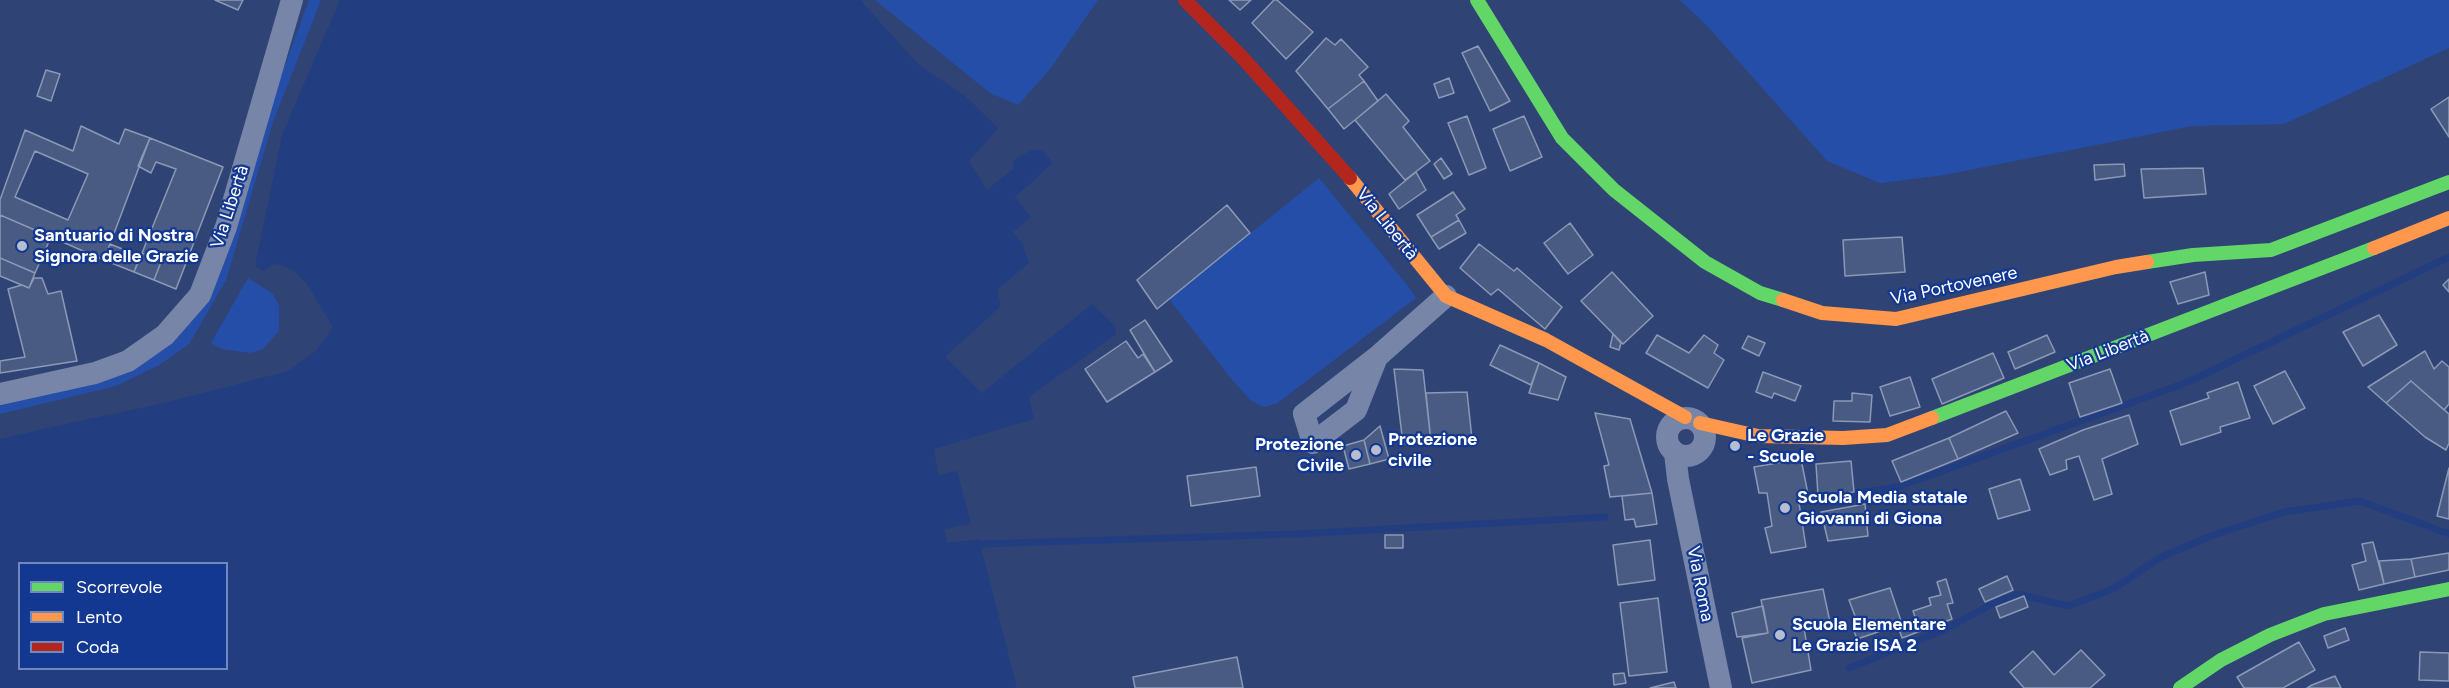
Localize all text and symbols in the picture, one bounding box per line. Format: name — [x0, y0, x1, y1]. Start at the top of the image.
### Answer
street label: Via Libertà — [206, 163, 254, 251]
street label: Via Libertà — [1351, 184, 1423, 264]
place label: Santuario di Nostra Signora delle Grazie — [34, 225, 199, 268]
marker: Santuario di Nostra Signora delle Grazie — [15, 239, 29, 253]
street label: Via Portovenere — [1889, 262, 2019, 310]
street label: Via Libertà — [2064, 325, 2152, 377]
place label: Le Grazie - Scuole — [1747, 425, 1824, 468]
place label: Protezione civile — [1388, 429, 1477, 472]
place label: Protezione Civile — [1255, 434, 1344, 476]
marker: Le Grazie - Scuole — [1728, 439, 1742, 453]
marker: Protezione civile — [1369, 443, 1383, 457]
marker: Protezione Civile — [1349, 448, 1363, 462]
place label: Scuola Media statale Giovanni di Giona — [1797, 487, 1968, 530]
marker: Scuola Media statale Giovanni di Giona — [1778, 501, 1792, 515]
street label: Via Roma — [1682, 544, 1718, 624]
legend — [18, 562, 228, 670]
text: Scorrevole — [76, 576, 162, 598]
text: Lento — [76, 606, 122, 628]
place label: Scuola Elementare Le Grazie ISA 2 — [1792, 614, 1946, 656]
marker: Scuola Elementare Le Grazie ISA 2 — [1773, 628, 1787, 642]
text: Coda — [76, 636, 119, 658]

